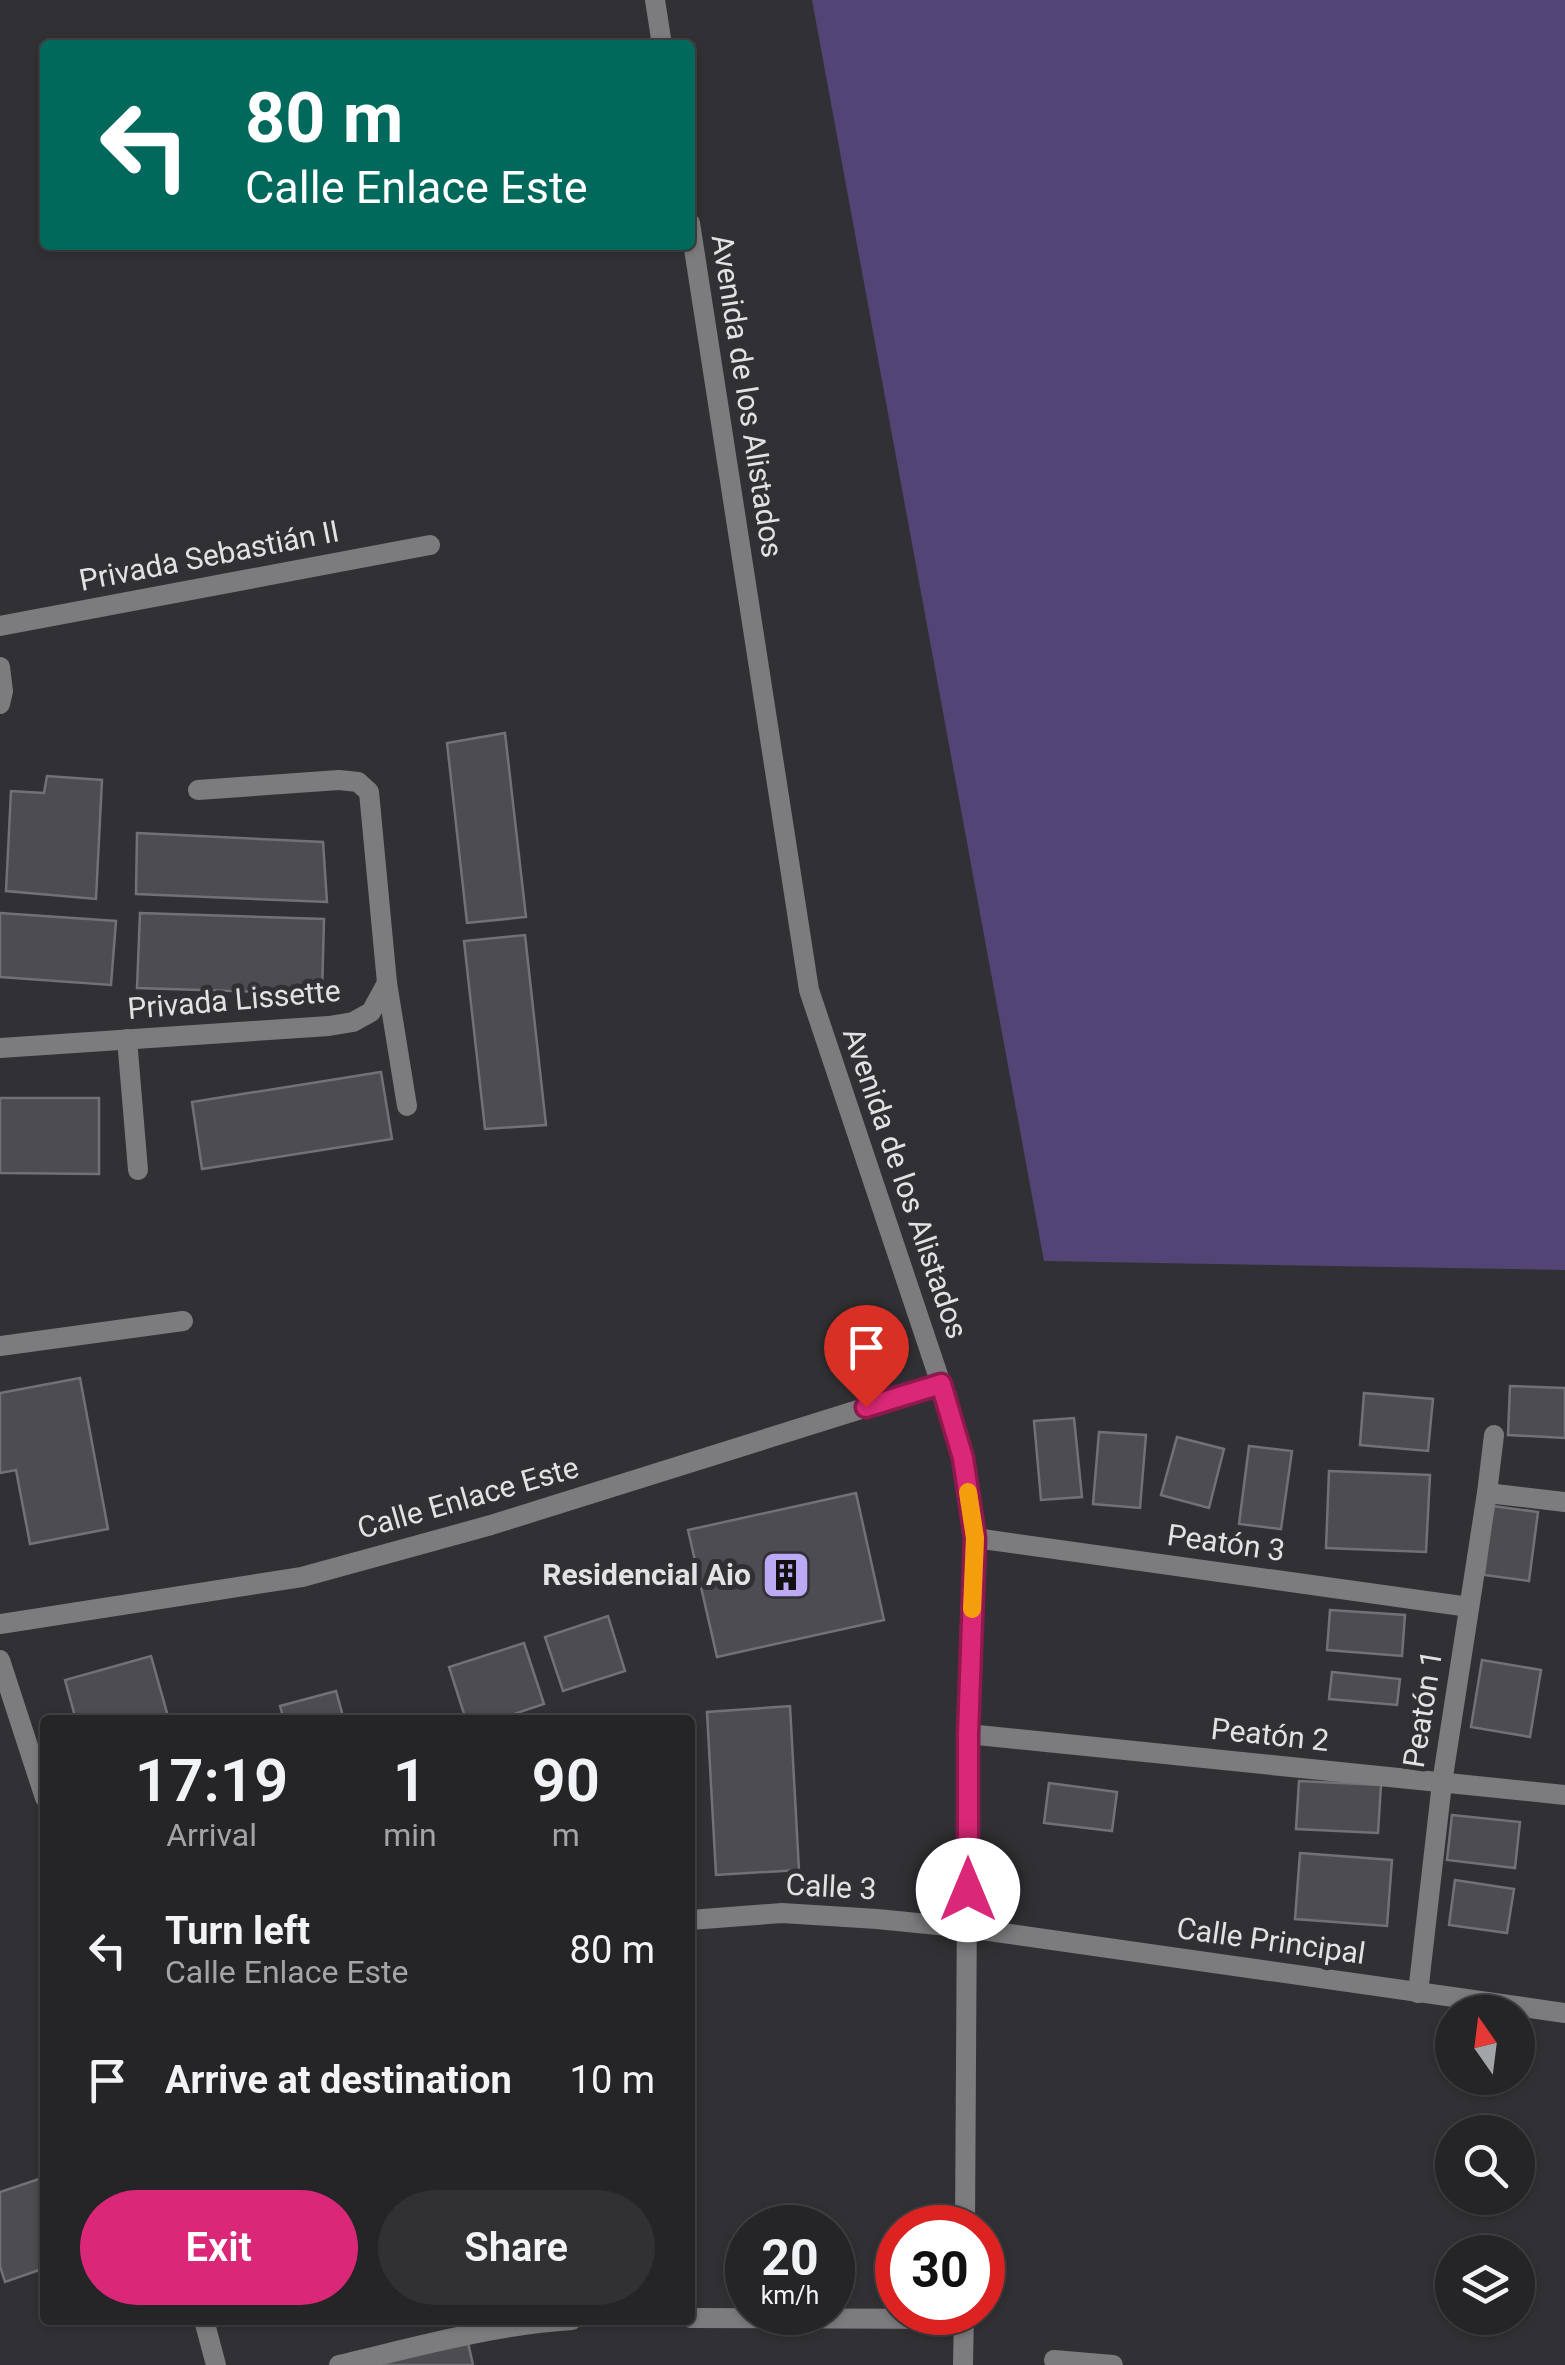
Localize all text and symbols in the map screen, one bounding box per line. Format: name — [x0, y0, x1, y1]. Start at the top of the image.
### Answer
text: 80 m — [245, 77, 403, 159]
icon: left — [80, 80, 210, 210]
text: Calle Enlace Este — [245, 161, 588, 214]
street label: Avenida de los Alistados — [705, 232, 790, 560]
street label: Privada Sebastián II — [76, 513, 342, 598]
street label: Privada Lissette — [126, 973, 342, 1026]
street label: Avenida de los Alistados — [836, 1023, 975, 1343]
pin — [824, 1305, 909, 1408]
icon: arrive — [839, 1320, 894, 1375]
street label: Calle Enlace Este — [353, 1449, 582, 1546]
street label: Peatón 3 — [1165, 1517, 1287, 1568]
building icon: Residencial Aio — [760, 1549, 812, 1601]
place label: Residencial Aio — [542, 1557, 751, 1592]
street label: Peatón 1 — [1396, 1648, 1449, 1770]
street label: Peatón 2 — [1209, 1711, 1331, 1758]
text: 17:19 — [135, 1745, 288, 1816]
text: 1 — [393, 1745, 427, 1816]
text: 90 — [532, 1745, 600, 1816]
text: Arrival — [166, 1816, 257, 1854]
text: min — [383, 1816, 437, 1854]
text: m — [552, 1816, 580, 1854]
position arrow — [916, 1838, 1020, 1942]
street label: Calle 3 — [785, 1867, 877, 1906]
text: Turn left — [165, 1909, 310, 1953]
street label: Calle Principal — [1174, 1910, 1368, 1971]
icon: left — [80, 1923, 135, 1978]
text: 80 m — [570, 1928, 655, 1972]
text: Calle Enlace Este — [165, 1953, 409, 1991]
north arrow — [1435, 1995, 1535, 2095]
map controls — [1435, 1995, 1535, 2335]
icon: arrive — [80, 2053, 135, 2108]
text: Arrive at destination — [165, 2058, 512, 2102]
text: 10 m — [570, 2058, 655, 2102]
button: search — [1435, 2115, 1535, 2215]
button: Exit — [80, 2190, 358, 2305]
button: Share — [378, 2190, 655, 2305]
speed limit sign: 30 — [875, 2205, 1005, 2335]
text: 20 — [761, 2229, 819, 2287]
button: layers — [1435, 2235, 1535, 2335]
text: km/h — [761, 2281, 819, 2310]

